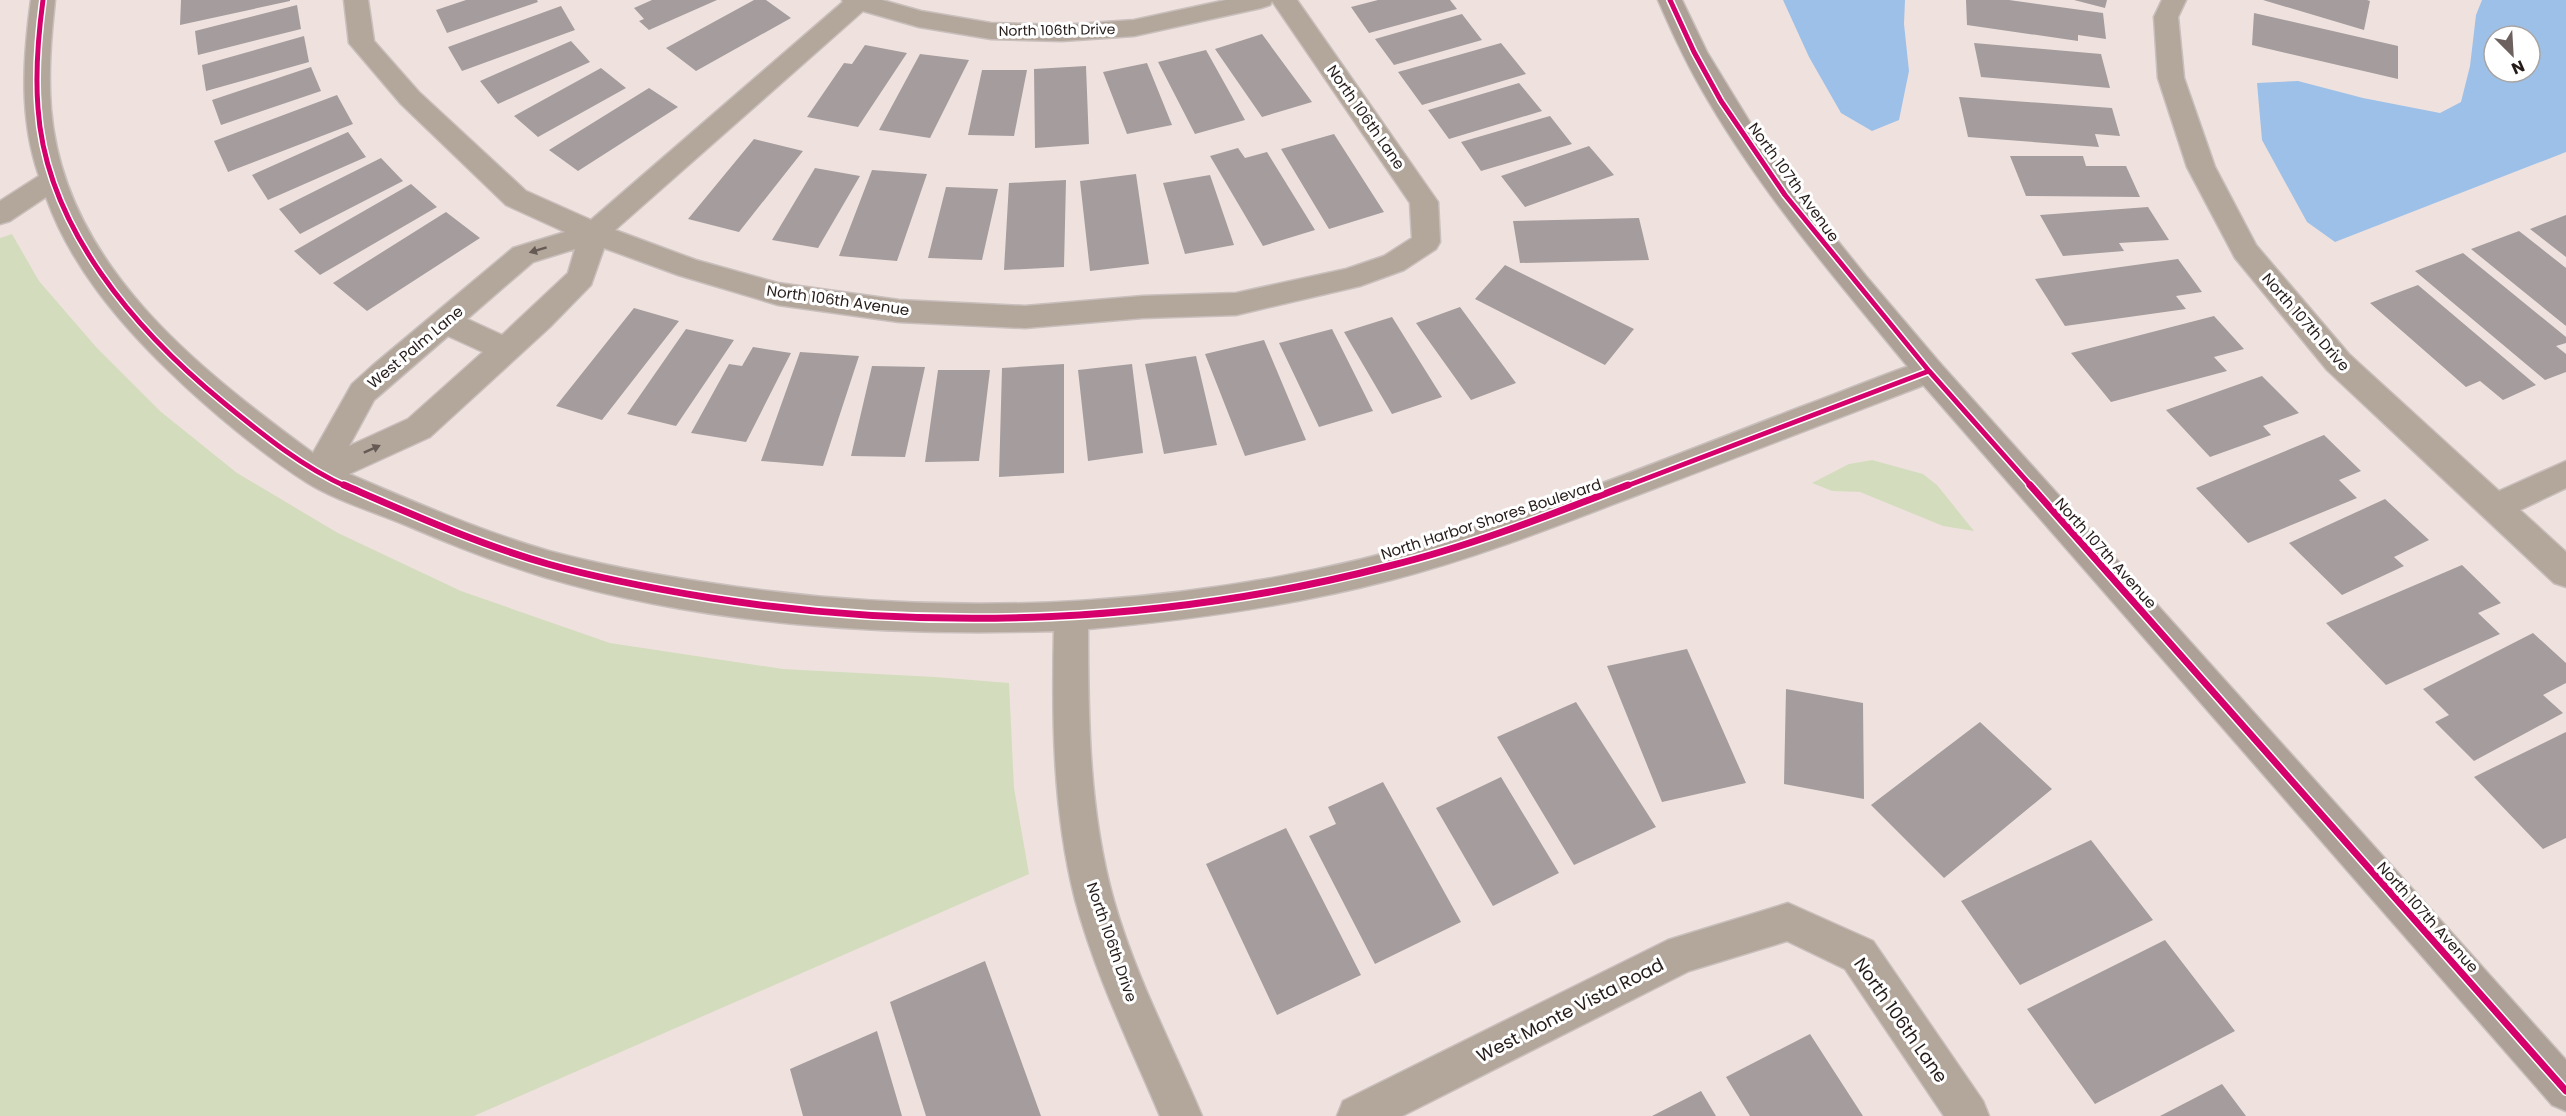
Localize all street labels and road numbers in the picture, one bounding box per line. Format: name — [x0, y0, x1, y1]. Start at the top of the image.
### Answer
street label: North 106th Drive — [998, 19, 1116, 41]
street label: North 106th Lane — [1322, 61, 1410, 173]
street label: North 107th Avenue — [1744, 118, 1844, 246]
street label: North 107th Drive — [2257, 268, 2355, 376]
street label: North 106th Avenue — [765, 280, 911, 320]
street label: West Palm Lane — [363, 301, 467, 393]
street label: North Harbor Shores Boulevard — [1378, 473, 1604, 565]
street label: North 107th Avenue — [2050, 493, 2162, 613]
street label: North 107th Avenue — [2372, 857, 2484, 977]
street label: North 106th Drive — [1082, 879, 1142, 1005]
street label: West Monte Vista Road — [1472, 952, 1668, 1068]
street label: North 106th Lane — [1848, 952, 1954, 1088]

